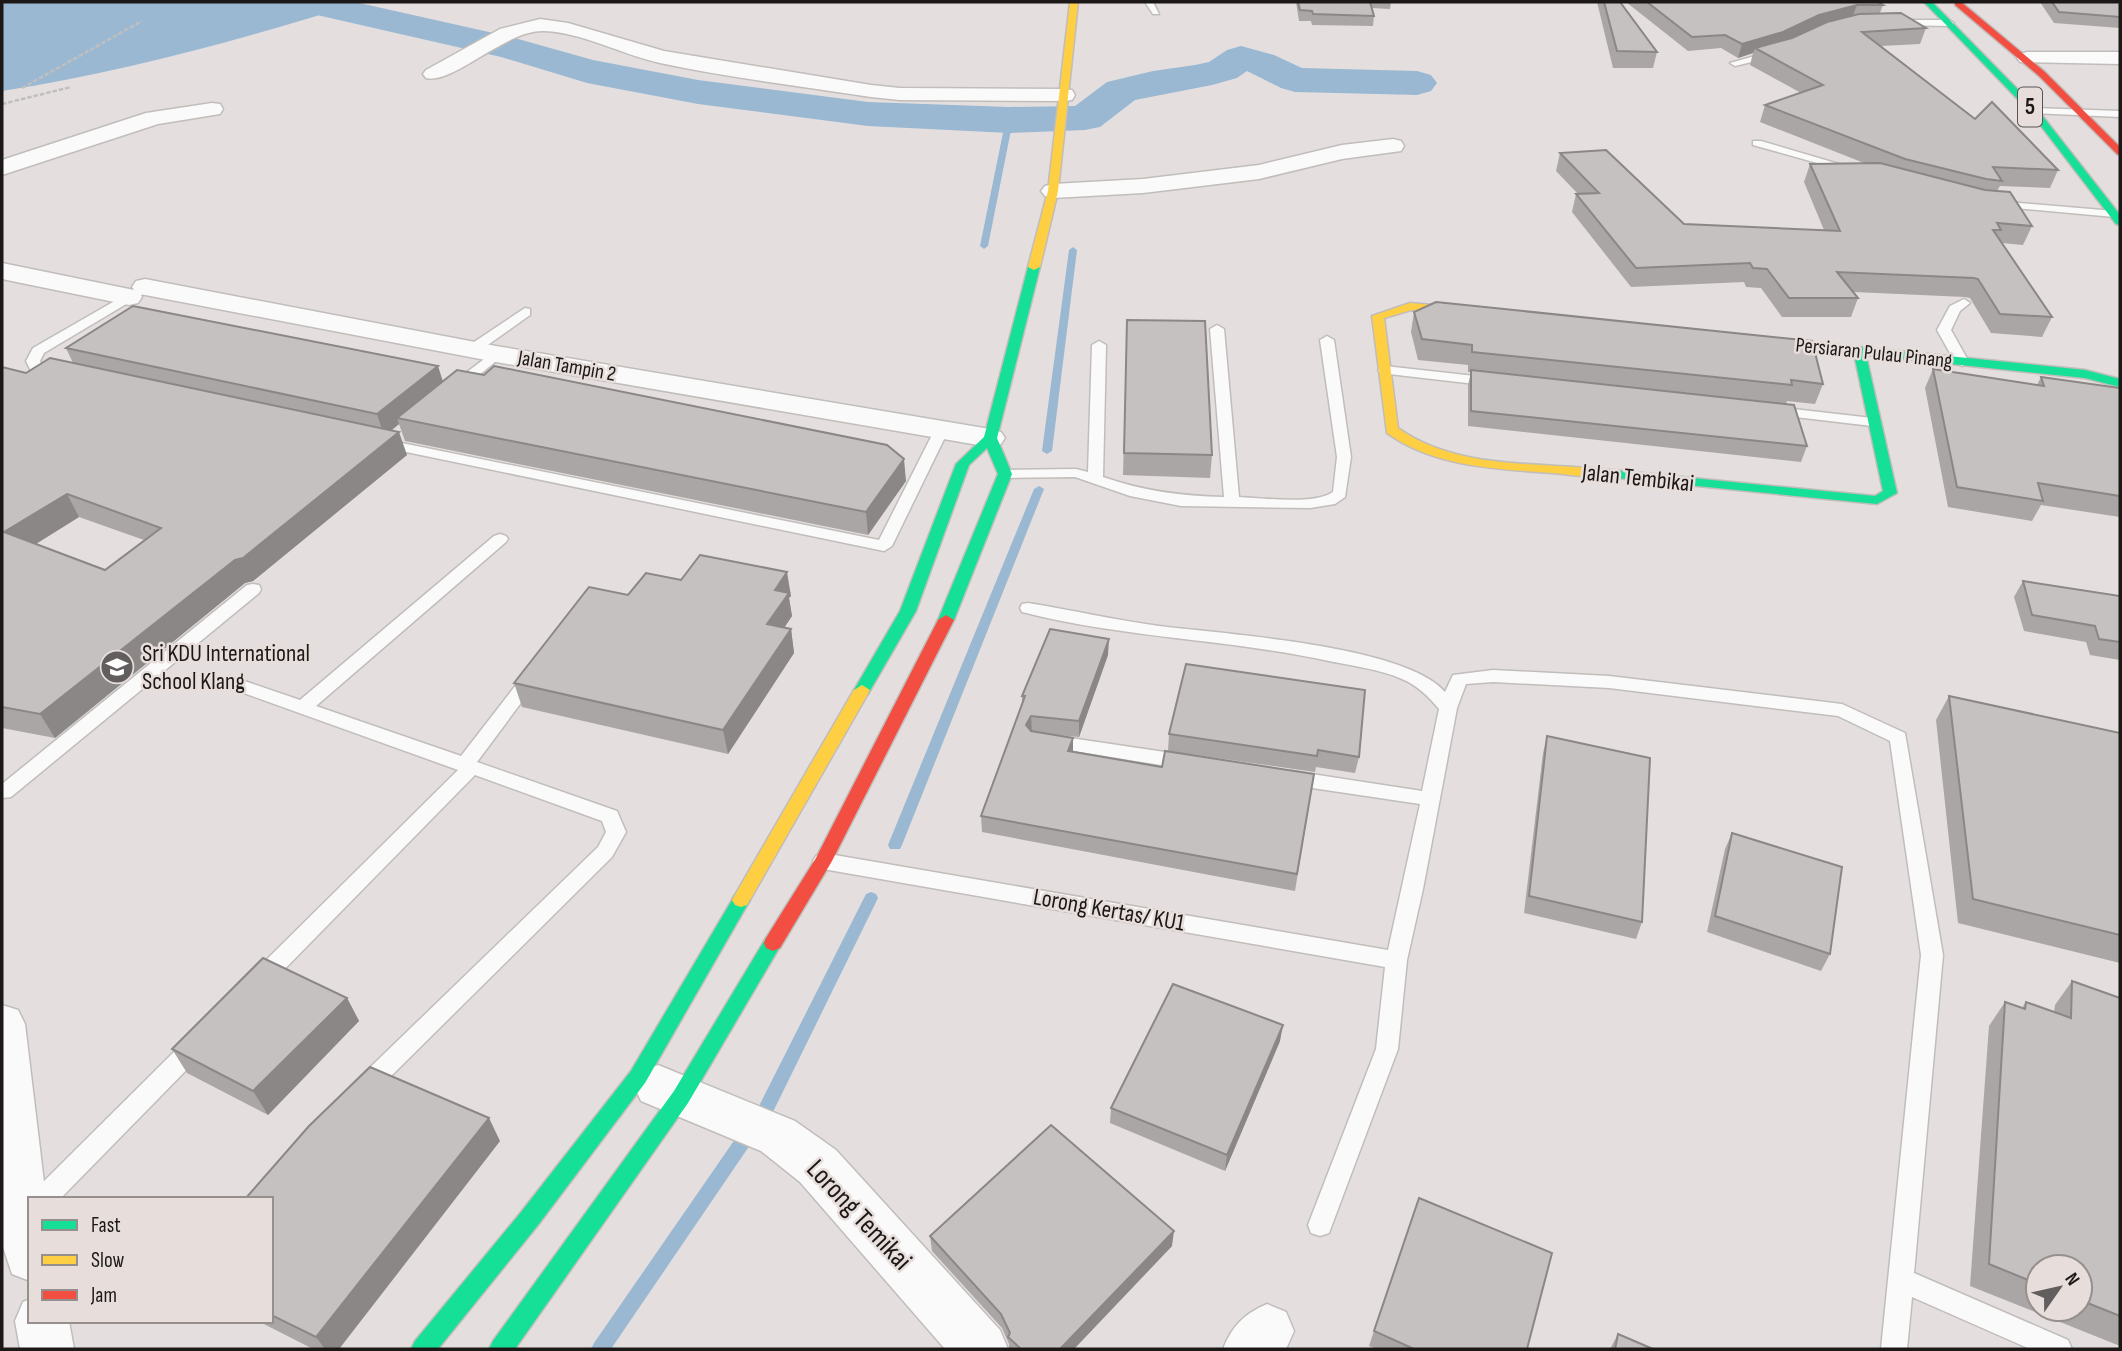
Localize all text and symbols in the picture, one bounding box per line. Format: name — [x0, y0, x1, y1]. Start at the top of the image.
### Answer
road number: 5 — [2018, 88, 2042, 127]
street label: Persiaran Pulau Pinang — [1794, 332, 1954, 374]
street label: Jalan Tampin 2 — [515, 345, 618, 387]
street label: Jalan Tembikai — [1580, 458, 1695, 498]
place label: Sri KDU International School Klang — [142, 639, 310, 696]
school or university icon: Sri KDU International School Klang — [98, 648, 136, 686]
street label: Lorong Kertas/ KU1 — [1031, 882, 1187, 938]
street label: Lorong Temikai — [799, 1153, 919, 1277]
legend — [28, 1197, 273, 1323]
text: Fast — [91, 1213, 121, 1238]
text: Slow — [91, 1248, 125, 1273]
north arrow — [2024, 1253, 2094, 1323]
text: N — [2059, 1269, 2084, 1290]
text: Jam — [90, 1283, 117, 1308]

